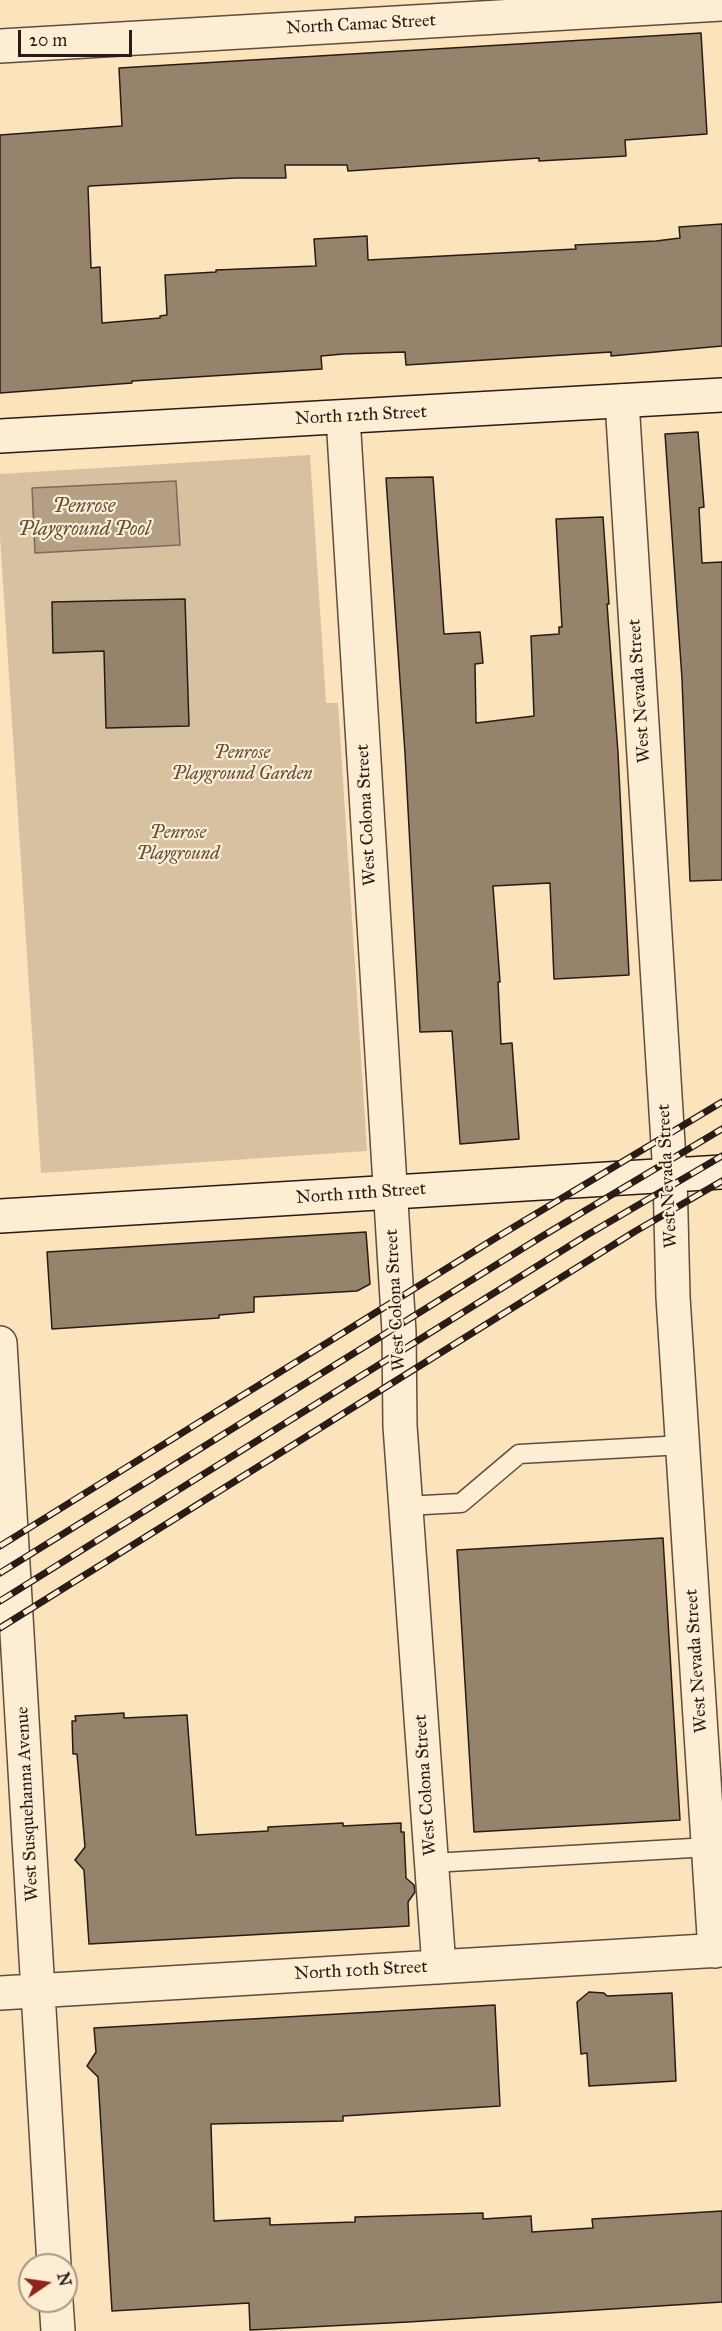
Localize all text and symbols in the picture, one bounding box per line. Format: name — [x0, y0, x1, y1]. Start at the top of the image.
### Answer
street label: North Camac Street — [286, 10, 436, 40]
scale bar — [21, 18, 135, 56]
text: 20 m — [29, 29, 67, 51]
street label: North 12th Street — [294, 402, 428, 430]
water label: Penrose Playground Pool — [18, 495, 150, 542]
street label: West Nevada Street — [624, 618, 656, 764]
park label: Penrose Playground Garden — [172, 743, 312, 786]
street label: West Colona Street — [352, 744, 382, 886]
park label: Penrose Playground — [136, 823, 220, 866]
street label: West Nevada Street — [653, 1103, 683, 1249]
street label: North 11th Street — [295, 1179, 427, 1209]
street label: West Colona Street — [381, 1229, 411, 1371]
street label: West Nevada Street — [681, 1588, 713, 1734]
street label: West Susquehanna Avenue — [12, 1706, 44, 1902]
street label: West Colona Street — [410, 1713, 442, 1857]
street label: North 10th Street — [294, 1957, 428, 1985]
north arrow — [18, 2253, 78, 2313]
text: N — [53, 2271, 75, 2288]

